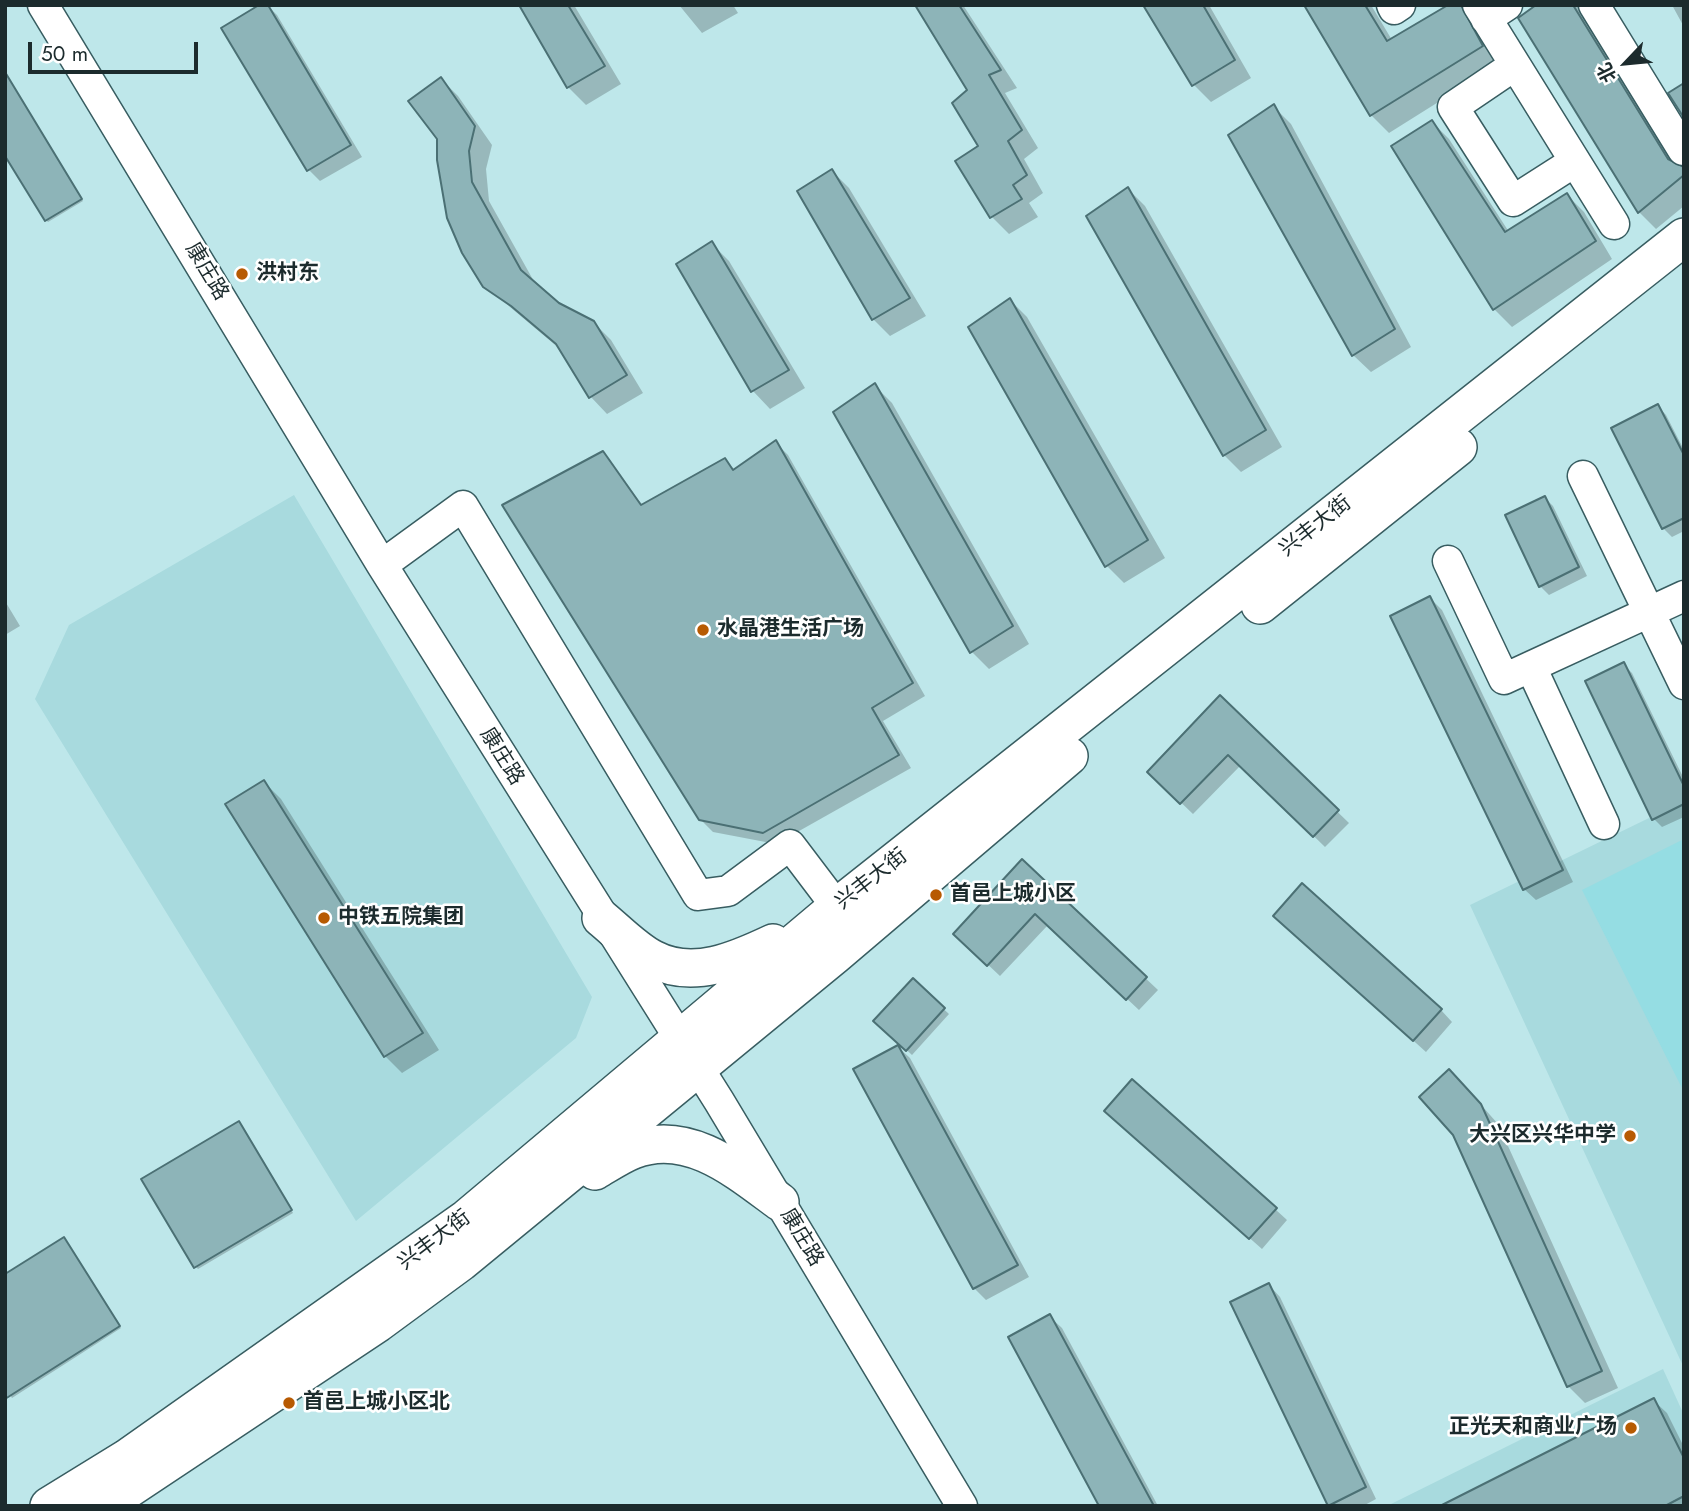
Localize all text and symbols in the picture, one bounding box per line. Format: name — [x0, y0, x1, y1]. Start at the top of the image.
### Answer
scale bar — [32, 28, 201, 72]
north arrow — [1591, 28, 1661, 98]
text: 50 m — [41, 39, 88, 69]
text: 北 — [1590, 58, 1623, 87]
street label: 康庄路 — [179, 239, 233, 305]
place label: 洪村东 — [256, 261, 319, 287]
marker: 洪村东 — [234, 266, 250, 282]
street label: 兴丰大街 — [1275, 491, 1357, 563]
place label: 水晶港生活广场 — [717, 617, 864, 643]
marker: 水晶港生活广场 — [695, 622, 711, 638]
street label: 康庄路 — [474, 724, 528, 790]
street label: 兴丰大街 — [831, 844, 913, 916]
place label: 首邑上城小区 — [950, 882, 1076, 908]
marker: 首邑上城小区 — [928, 887, 944, 903]
place label: 中铁五院集团 — [338, 905, 464, 931]
marker: 中铁五院集团 — [316, 910, 332, 926]
place label: 大兴区兴华中学 — [1469, 1123, 1616, 1149]
marker: 大兴区兴华中学 — [1622, 1128, 1638, 1144]
street label: 康庄路 — [774, 1205, 828, 1271]
street label: 兴丰大街 — [394, 1206, 476, 1276]
place label: 首邑上城小区北 — [303, 1390, 450, 1416]
marker: 首邑上城小区北 — [281, 1395, 297, 1411]
place label: 正光天和商业广场 — [1449, 1415, 1617, 1441]
marker: 正光天和商业广场 — [1623, 1420, 1639, 1436]

